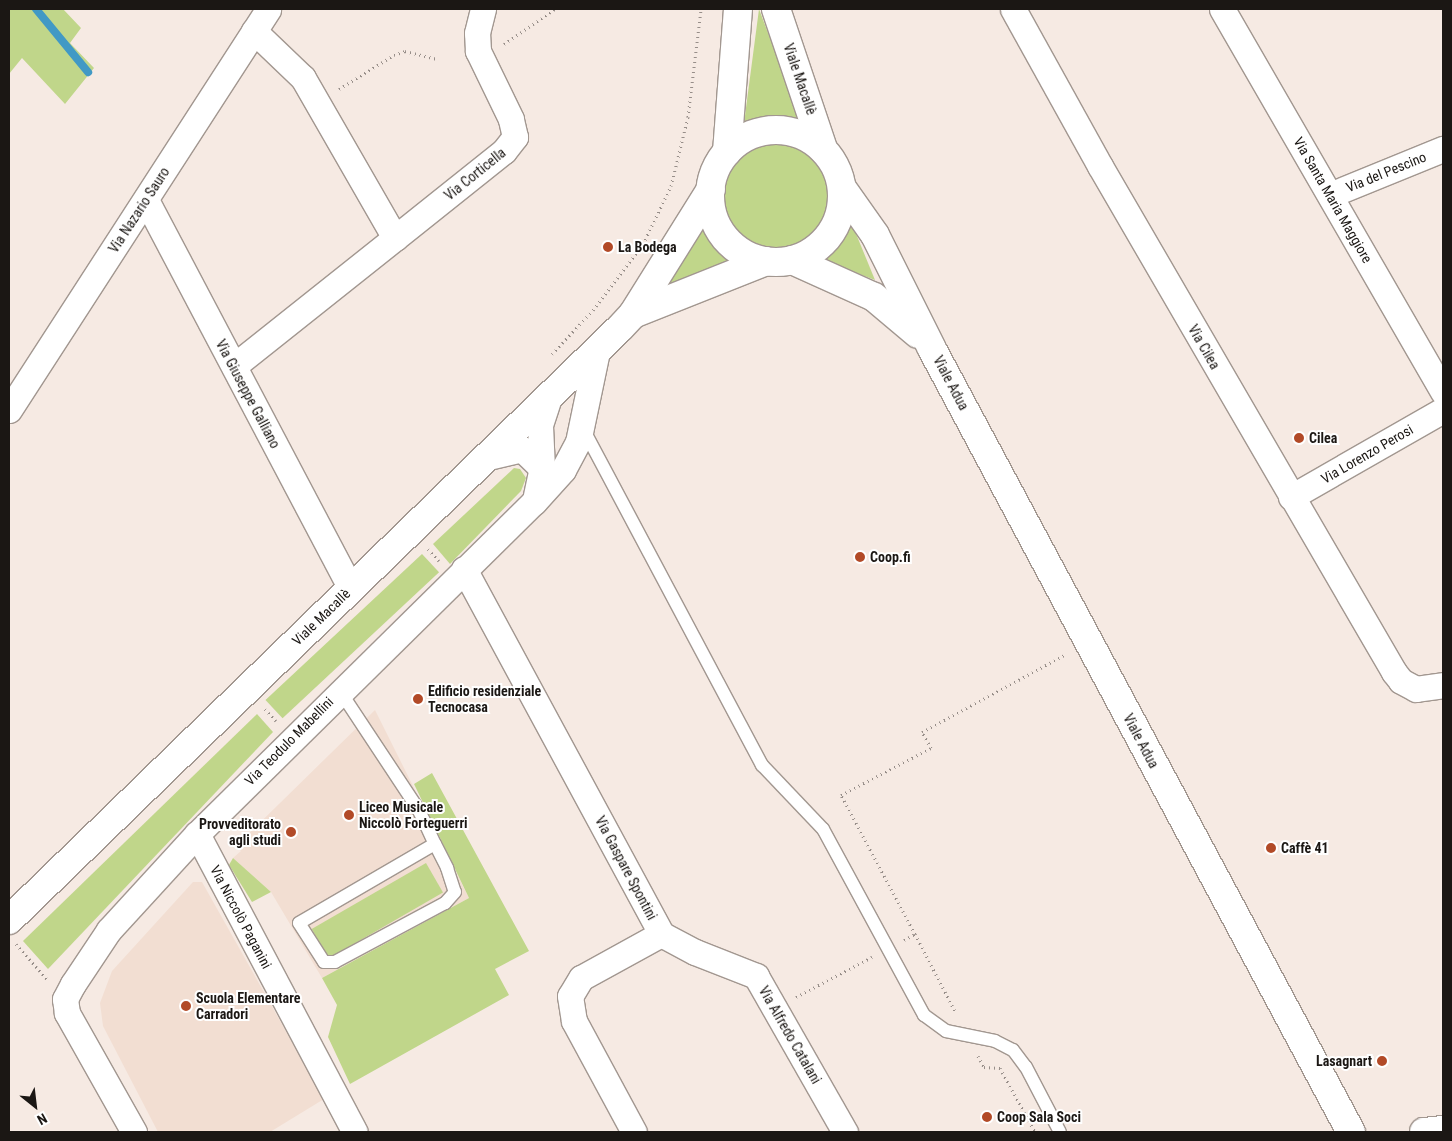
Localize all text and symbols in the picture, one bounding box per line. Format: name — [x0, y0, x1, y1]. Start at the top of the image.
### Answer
street label: Viale Macallè — [780, 41, 820, 117]
street label: Via Santa Maria Maggiore — [1290, 134, 1376, 266]
street label: Via Corticella — [441, 144, 509, 204]
street label: Via del Pescino — [1343, 148, 1429, 196]
street label: Via Nazario Sauro — [105, 164, 173, 256]
place label: La Bodega — [618, 239, 677, 255]
marker: La Bodega — [602, 241, 614, 253]
street label: Via Cilea — [1185, 322, 1223, 372]
street label: Via Giuseppe Galliano — [212, 337, 284, 451]
street label: Viale Adua — [930, 353, 972, 413]
street label: Via Lorenzo Perosi — [1318, 421, 1416, 487]
place label: Cilea — [1309, 430, 1337, 446]
marker: Cilea — [1293, 432, 1305, 444]
place label: Coop.fi — [870, 549, 911, 565]
marker: Coop.fi — [854, 551, 866, 563]
street label: Viale Macallè — [288, 585, 354, 649]
place label: Edificio residenziale Tecnocasa — [428, 683, 541, 716]
street label: Via Teodulo Mabellini — [241, 693, 337, 789]
marker: Edificio residenziale Tecnocasa — [412, 693, 424, 705]
street label: Viale Adua — [1120, 711, 1162, 771]
place label: Liceo Musicale Niccolò Forteguerri — [359, 799, 468, 832]
marker: Liceo Musicale Niccolò Forteguerri — [343, 809, 355, 821]
street label: Via Gaspare Spontini — [592, 813, 660, 923]
place label: Provveditorato agli studi — [199, 816, 281, 849]
marker: Provveditorato agli studi — [285, 826, 297, 838]
place label: Caffè 41 — [1281, 840, 1329, 856]
marker: Caffè 41 — [1265, 842, 1277, 854]
street label: Via Niccolò Paganini — [207, 863, 275, 971]
street label: Via Alfredo Catalani — [755, 983, 825, 1087]
place label: Scuola Elementare Carradori — [196, 990, 300, 1022]
marker: Scuola Elementare Carradori — [180, 1000, 192, 1012]
place label: Lasagnart — [1316, 1053, 1372, 1069]
marker: Lasagnart — [1376, 1055, 1388, 1067]
north arrow — [10, 1081, 60, 1131]
place label: Coop Sala Soci — [997, 1109, 1081, 1125]
text: N — [35, 1110, 50, 1128]
marker: Coop Sala Soci — [981, 1111, 993, 1123]

